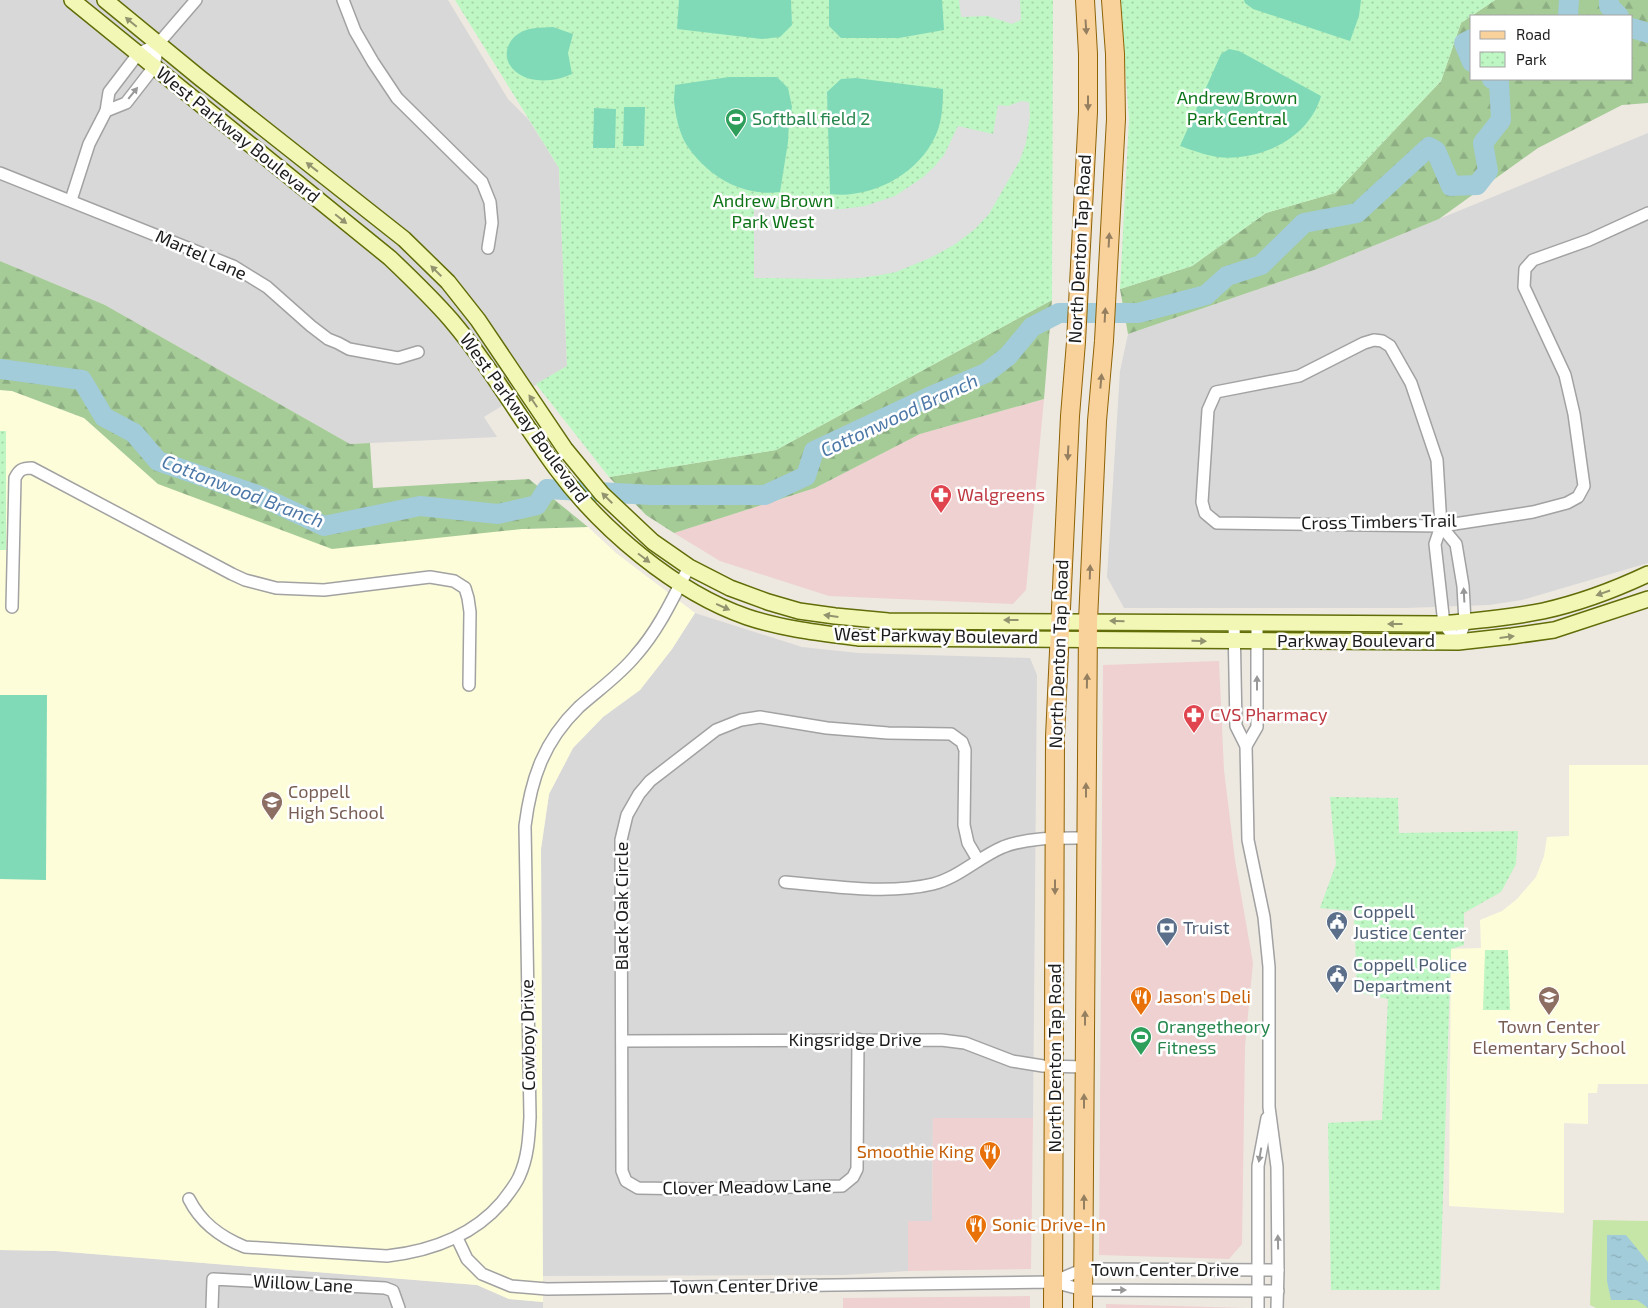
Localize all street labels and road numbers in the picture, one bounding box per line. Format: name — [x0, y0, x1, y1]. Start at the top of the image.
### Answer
street label: West Parkway Boulevard — [152, 61, 325, 207]
street label: North Denton Tap Road — [1063, 154, 1095, 344]
street label: Martel Lane — [152, 224, 250, 284]
street label: West Parkway Boulevard — [456, 328, 594, 507]
street label: Cross Timbers Trail — [1301, 509, 1458, 533]
street label: North Denton Tap Road — [1044, 559, 1072, 749]
street label: West Parkway Boulevard — [834, 622, 1038, 648]
street label: Parkway Boulevard — [1277, 629, 1435, 651]
street label: Black Oak Circle — [610, 842, 632, 970]
street label: North Denton Tap Road — [1043, 963, 1065, 1153]
street label: Cowboy Drive — [515, 979, 539, 1091]
street label: Kingsridge Drive — [788, 1028, 922, 1050]
street label: Clover Meadow Lane — [662, 1174, 832, 1198]
street label: Town Center Drive — [1091, 1258, 1239, 1280]
street label: Willow Lane — [252, 1269, 354, 1297]
street label: Town Center Drive — [670, 1273, 818, 1297]

